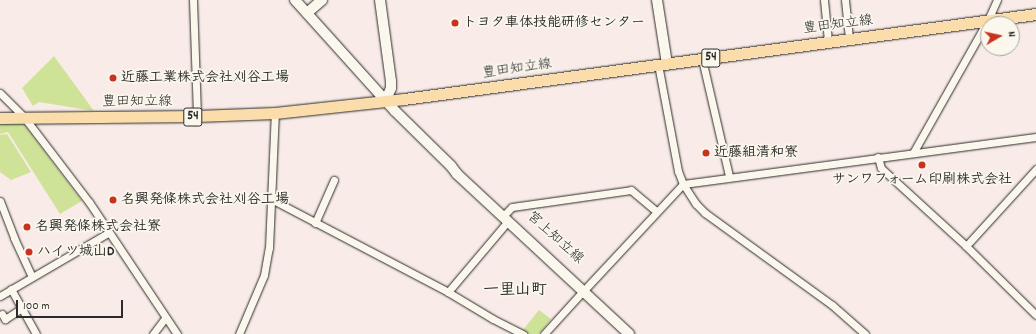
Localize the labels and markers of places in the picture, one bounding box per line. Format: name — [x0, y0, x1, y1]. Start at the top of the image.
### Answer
place label: トヨタ車体技能研修センター — [463, 15, 645, 31]
marker: トヨタ車体技能研修センター — [450, 18, 460, 28]
place label: 近藤工業株式会社刈谷工場 — [121, 70, 289, 86]
marker: 近藤工業株式会社刈谷工場 — [108, 73, 118, 83]
place label: 近藤組清和寮 — [714, 145, 798, 161]
marker: 近藤組清和寮 — [701, 148, 711, 158]
marker: サンワフォーム印刷株式会社 — [917, 160, 927, 170]
place label: サンワフォーム印刷株式会社 — [831, 172, 1013, 188]
place label: 名興発條株式会社刈谷工場 — [121, 192, 289, 208]
marker: 名興発條株式会社刈谷工場 — [108, 195, 118, 205]
place label: 名興発條株式会社寮 — [35, 219, 161, 235]
marker: 名興発條株式会社寮 — [22, 222, 32, 232]
place label: ハイツ城山D — [37, 244, 114, 260]
marker: ハイツ城山D — [24, 247, 34, 257]

